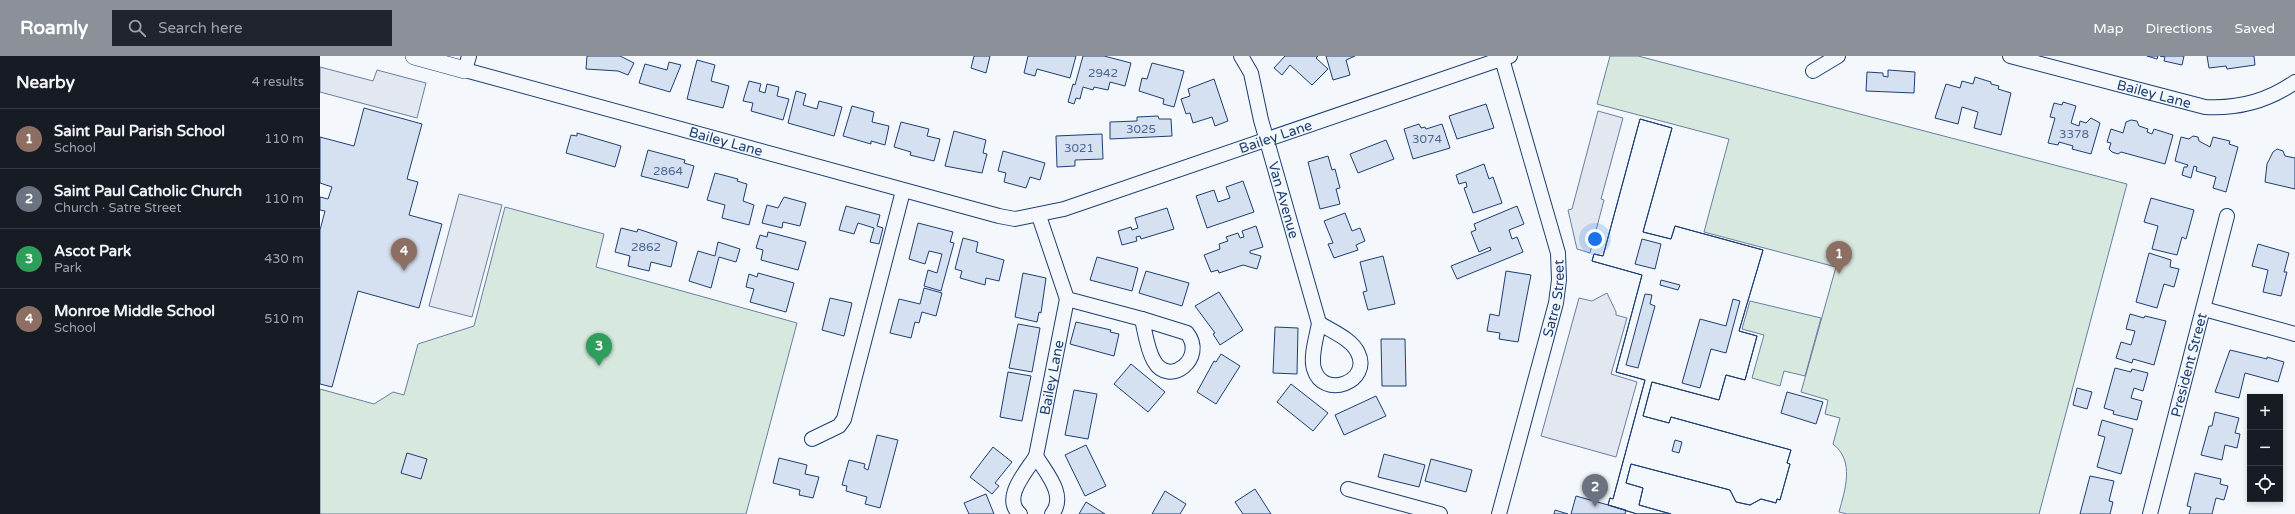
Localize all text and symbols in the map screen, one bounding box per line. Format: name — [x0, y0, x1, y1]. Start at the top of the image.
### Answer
search box — [112, 10, 392, 46]
text: Roamly — [20, 17, 88, 39]
icon: search — [126, 17, 148, 39]
text: Search here — [158, 19, 243, 37]
text: Map — [2093, 20, 2124, 37]
text: Directions — [2146, 20, 2213, 37]
text: Saved — [2235, 20, 2275, 37]
house number: 2942 — [1088, 66, 1118, 80]
text: Nearby — [16, 72, 75, 93]
text: 4 results — [252, 74, 304, 90]
street label: Bailey Lane — [2115, 76, 2193, 112]
street label: Bailey Lane — [1237, 117, 1314, 157]
text: Saint Paul Parish School — [54, 122, 225, 140]
house number: 3025 — [1126, 122, 1156, 136]
street label: Bailey Lane — [687, 124, 765, 160]
house number: 3378 — [2059, 127, 2089, 141]
text: 1 — [25, 131, 33, 147]
text: 110 m — [264, 131, 304, 147]
house number: 3074 — [1412, 132, 1443, 146]
text: School — [54, 140, 96, 156]
house number: 3021 — [1064, 141, 1094, 155]
street label: Van Avenue — [1264, 160, 1302, 241]
house number: 2864 — [653, 164, 684, 178]
text: Saint Paul Catholic Church — [54, 182, 242, 200]
text: 2 — [25, 191, 33, 207]
text: 110 m — [264, 191, 304, 207]
text: Church · Satre Street — [54, 200, 181, 216]
your location — [1585, 229, 1605, 249]
pin: 4 — [391, 238, 417, 271]
house number: 2862 — [631, 240, 661, 254]
pin: 1 — [1826, 241, 1852, 274]
text: Ascot Park — [54, 242, 131, 260]
text: 3 — [25, 251, 33, 267]
text: 430 m — [264, 251, 304, 267]
street label: Satre Street — [1539, 259, 1568, 339]
text: Park — [54, 260, 82, 276]
text: Monroe Middle School — [54, 302, 215, 320]
text: 4 — [25, 311, 33, 327]
text: 510 m — [264, 311, 304, 327]
street label: President Street — [2167, 311, 2211, 419]
text: School — [54, 320, 96, 336]
pin: 3 — [586, 333, 612, 366]
street label: Bailey Lane — [1036, 339, 1068, 417]
map controls — [2247, 394, 2283, 502]
button: + — [2247, 394, 2283, 430]
button: − — [2247, 430, 2283, 466]
button: locate — [2247, 466, 2283, 502]
pin: 2 — [1582, 474, 1608, 507]

